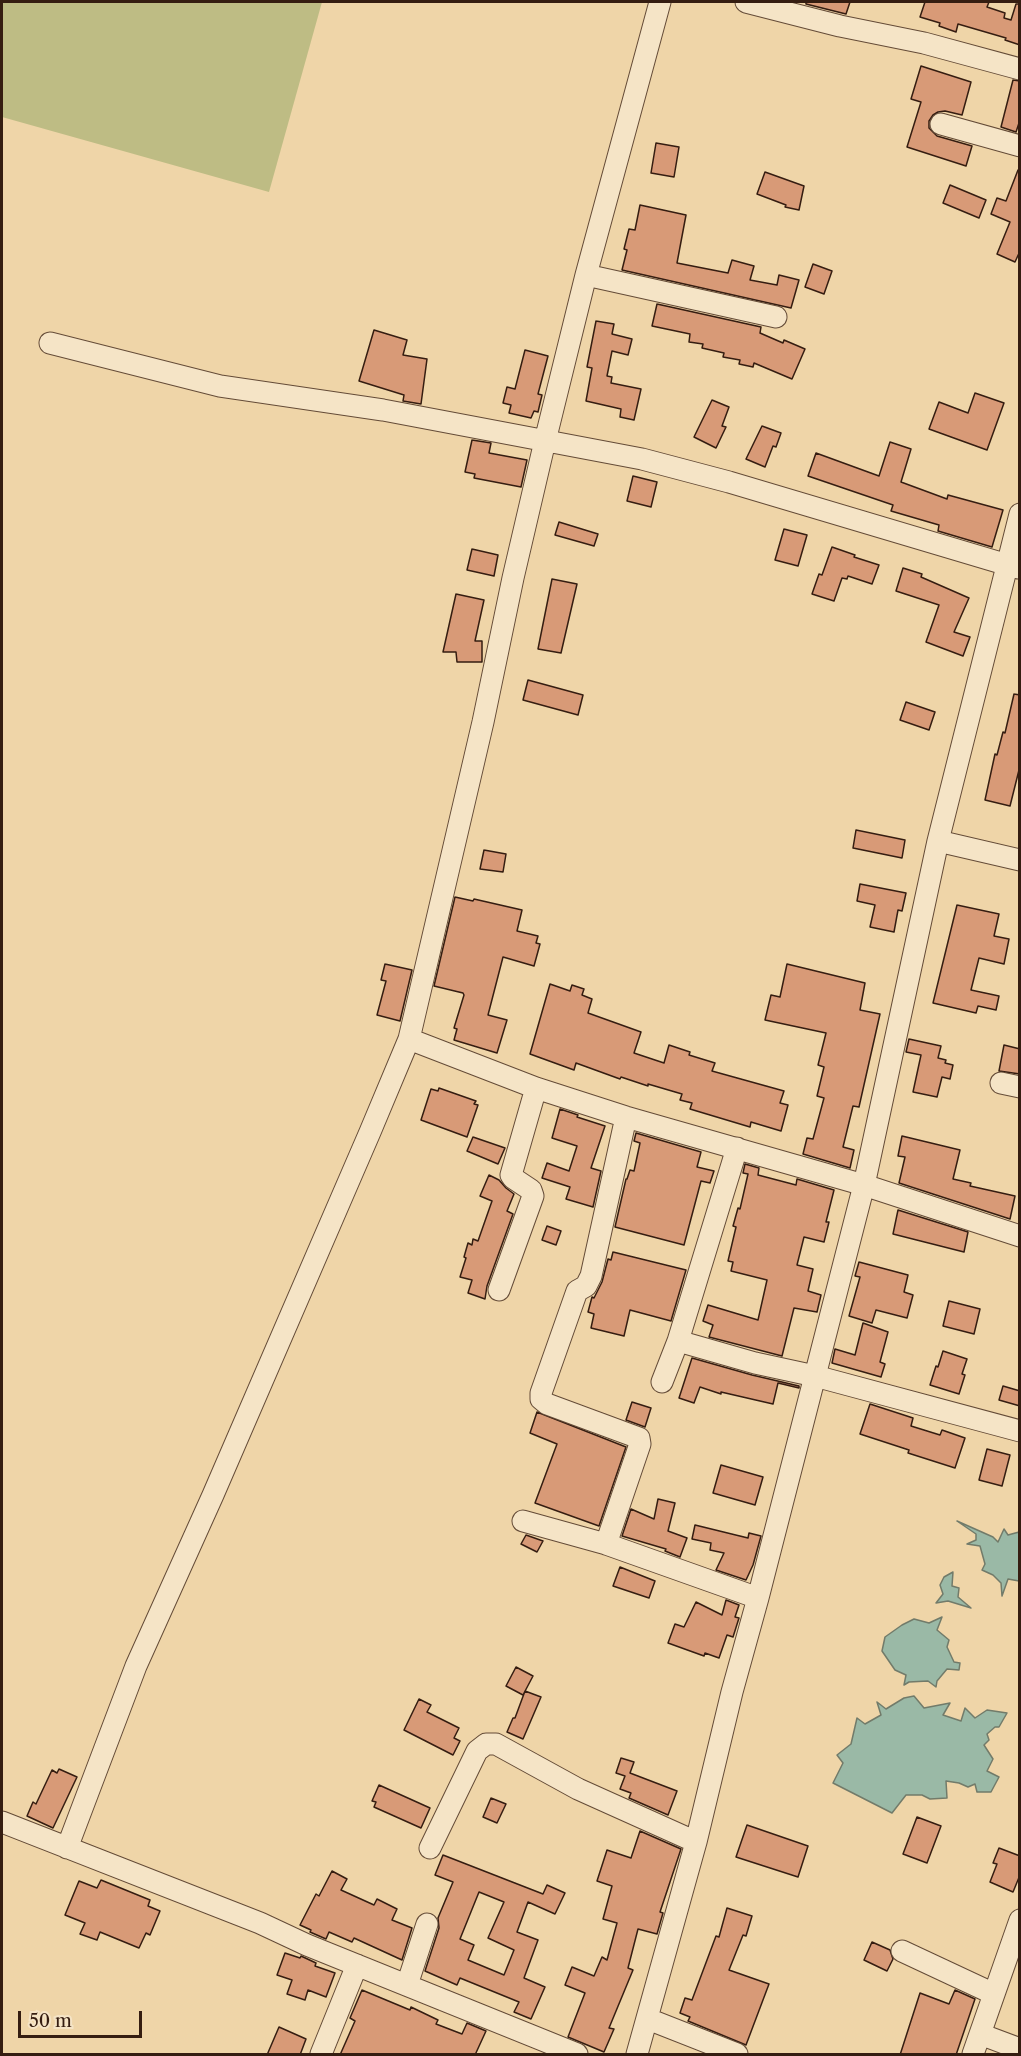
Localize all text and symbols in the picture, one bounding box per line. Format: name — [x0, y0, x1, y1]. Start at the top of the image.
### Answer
scale bar — [21, 1999, 146, 2037]
text: 50 m — [29, 2010, 72, 2032]

